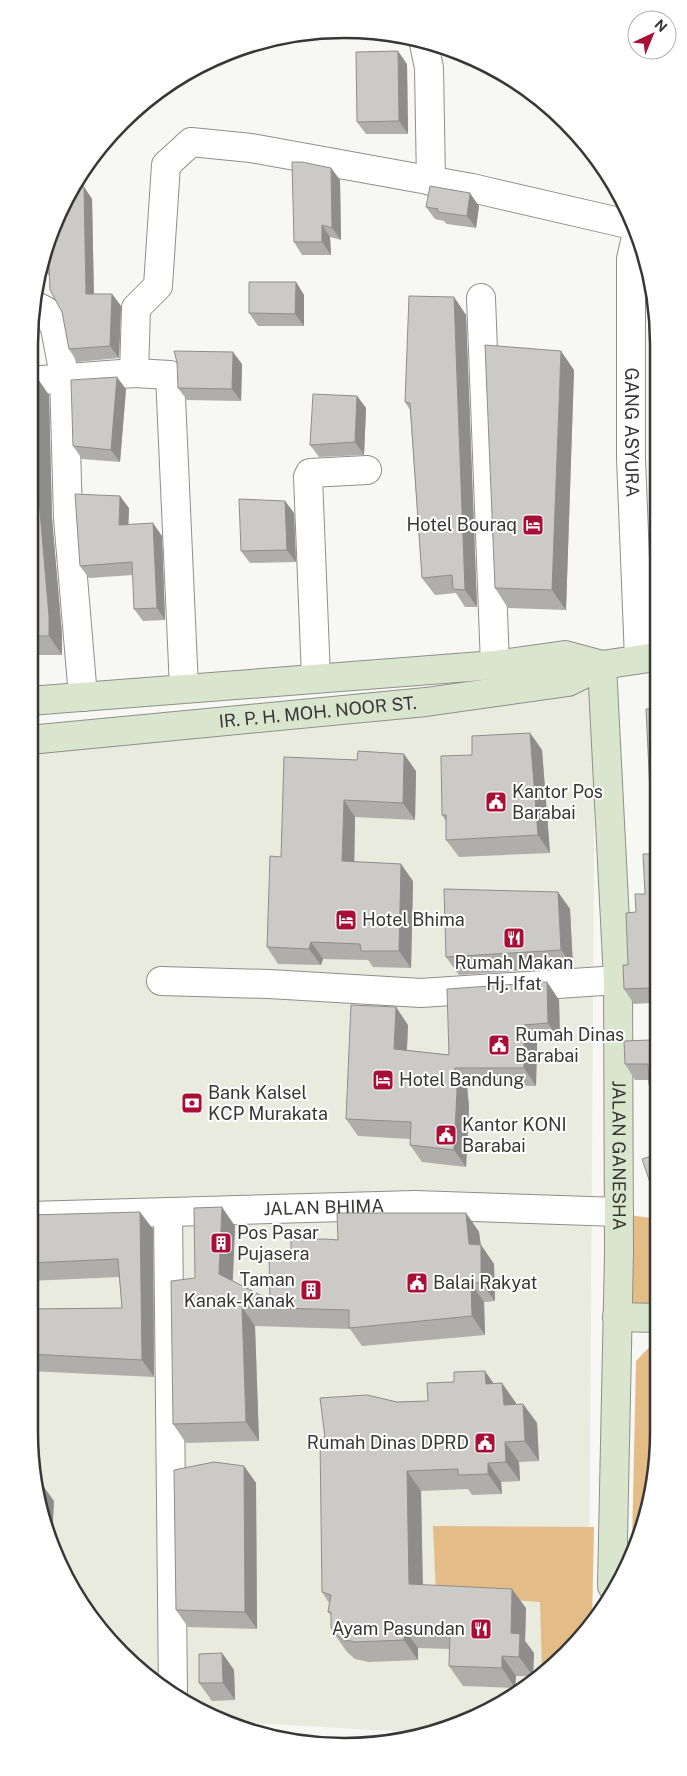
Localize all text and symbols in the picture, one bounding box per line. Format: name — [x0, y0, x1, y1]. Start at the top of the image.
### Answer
north arrow — [627, 10, 677, 60]
text: N — [652, 16, 671, 35]
street label: GANG ASYURA — [621, 367, 644, 498]
hotel icon: Hotel Bouraq — [521, 513, 545, 537]
place label: Hotel Bouraq — [407, 514, 517, 535]
street label: IR. P. H. MOH. NOOR ST. — [218, 692, 417, 732]
place label: Kantor Pos Barabai — [512, 781, 603, 823]
public building icon: Kantor Pos Barabai — [484, 790, 508, 814]
hotel icon: Hotel Bhima — [334, 908, 358, 932]
place label: Hotel Bhima — [362, 909, 465, 930]
restaurant icon: Rumah Makan Hj. Ifat — [502, 926, 526, 950]
place label: Rumah Makan Hj. Ifat — [455, 952, 573, 994]
place label: Rumah Dinas Barabai — [515, 1024, 624, 1066]
public building icon: Rumah Dinas Barabai — [487, 1033, 511, 1057]
hotel icon: Hotel Bandung — [371, 1068, 395, 1092]
place label: Hotel Bandung — [399, 1069, 525, 1090]
street label: JALAN GANESHA — [608, 1081, 630, 1231]
place label: Bank Kalsel KCP Murakata — [208, 1082, 328, 1124]
bank icon: Bank Kalsel KCP Murakata — [180, 1091, 204, 1115]
place label: Kantor KONI Barabai — [462, 1114, 567, 1156]
public building icon: Kantor KONI Barabai — [434, 1123, 458, 1147]
street label: JALAN BHIMA — [263, 1195, 385, 1219]
place label: Pos Pasar Pujasera — [237, 1222, 319, 1264]
building icon: Pos Pasar Pujasera — [209, 1231, 233, 1255]
place label: Taman Kanak-Kanak — [184, 1269, 295, 1311]
public building icon: Balai Rakyat — [405, 1271, 429, 1295]
place label: Balai Rakyat — [433, 1272, 537, 1293]
building icon: Taman Kanak-Kanak — [299, 1278, 323, 1302]
public building icon: Rumah Dinas DPRD — [473, 1431, 497, 1455]
place label: Rumah Dinas DPRD — [307, 1432, 469, 1453]
restaurant icon: Ayam Pasundan — [469, 1617, 493, 1641]
place label: Ayam Pasundan — [332, 1618, 465, 1639]

